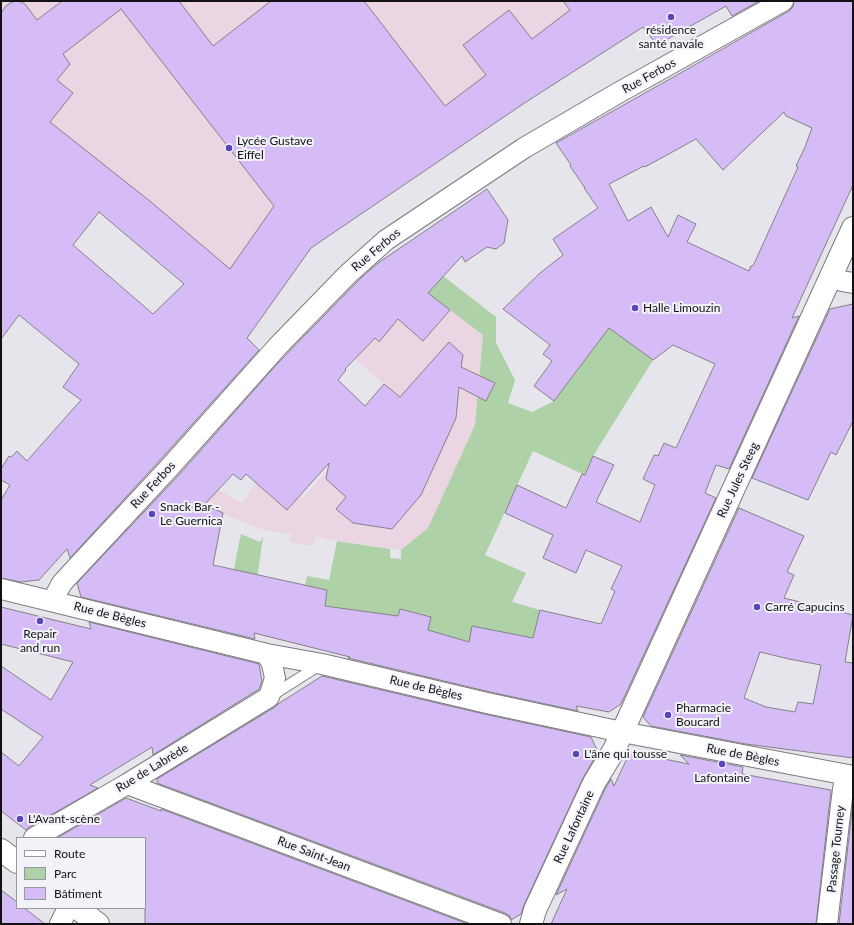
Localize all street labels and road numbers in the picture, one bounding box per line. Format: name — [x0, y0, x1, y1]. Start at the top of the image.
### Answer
street label: Rue Ferbos — [620, 55, 678, 97]
street label: Rue Ferbos — [349, 226, 403, 274]
street label: Rue Jules Steeg — [714, 440, 762, 520]
street label: Rue Ferbos — [128, 458, 178, 512]
street label: Rue de Bègles — [72, 599, 148, 631]
street label: Rue de Bègles — [388, 673, 464, 703]
street label: Rue de Labrède — [113, 741, 191, 795]
street label: Rue de Bègles — [705, 741, 781, 769]
street label: Rue Lafontaine — [551, 788, 597, 866]
street label: Passage Tourney — [824, 805, 848, 893]
street label: Rue Saint-Jean — [275, 833, 353, 875]

